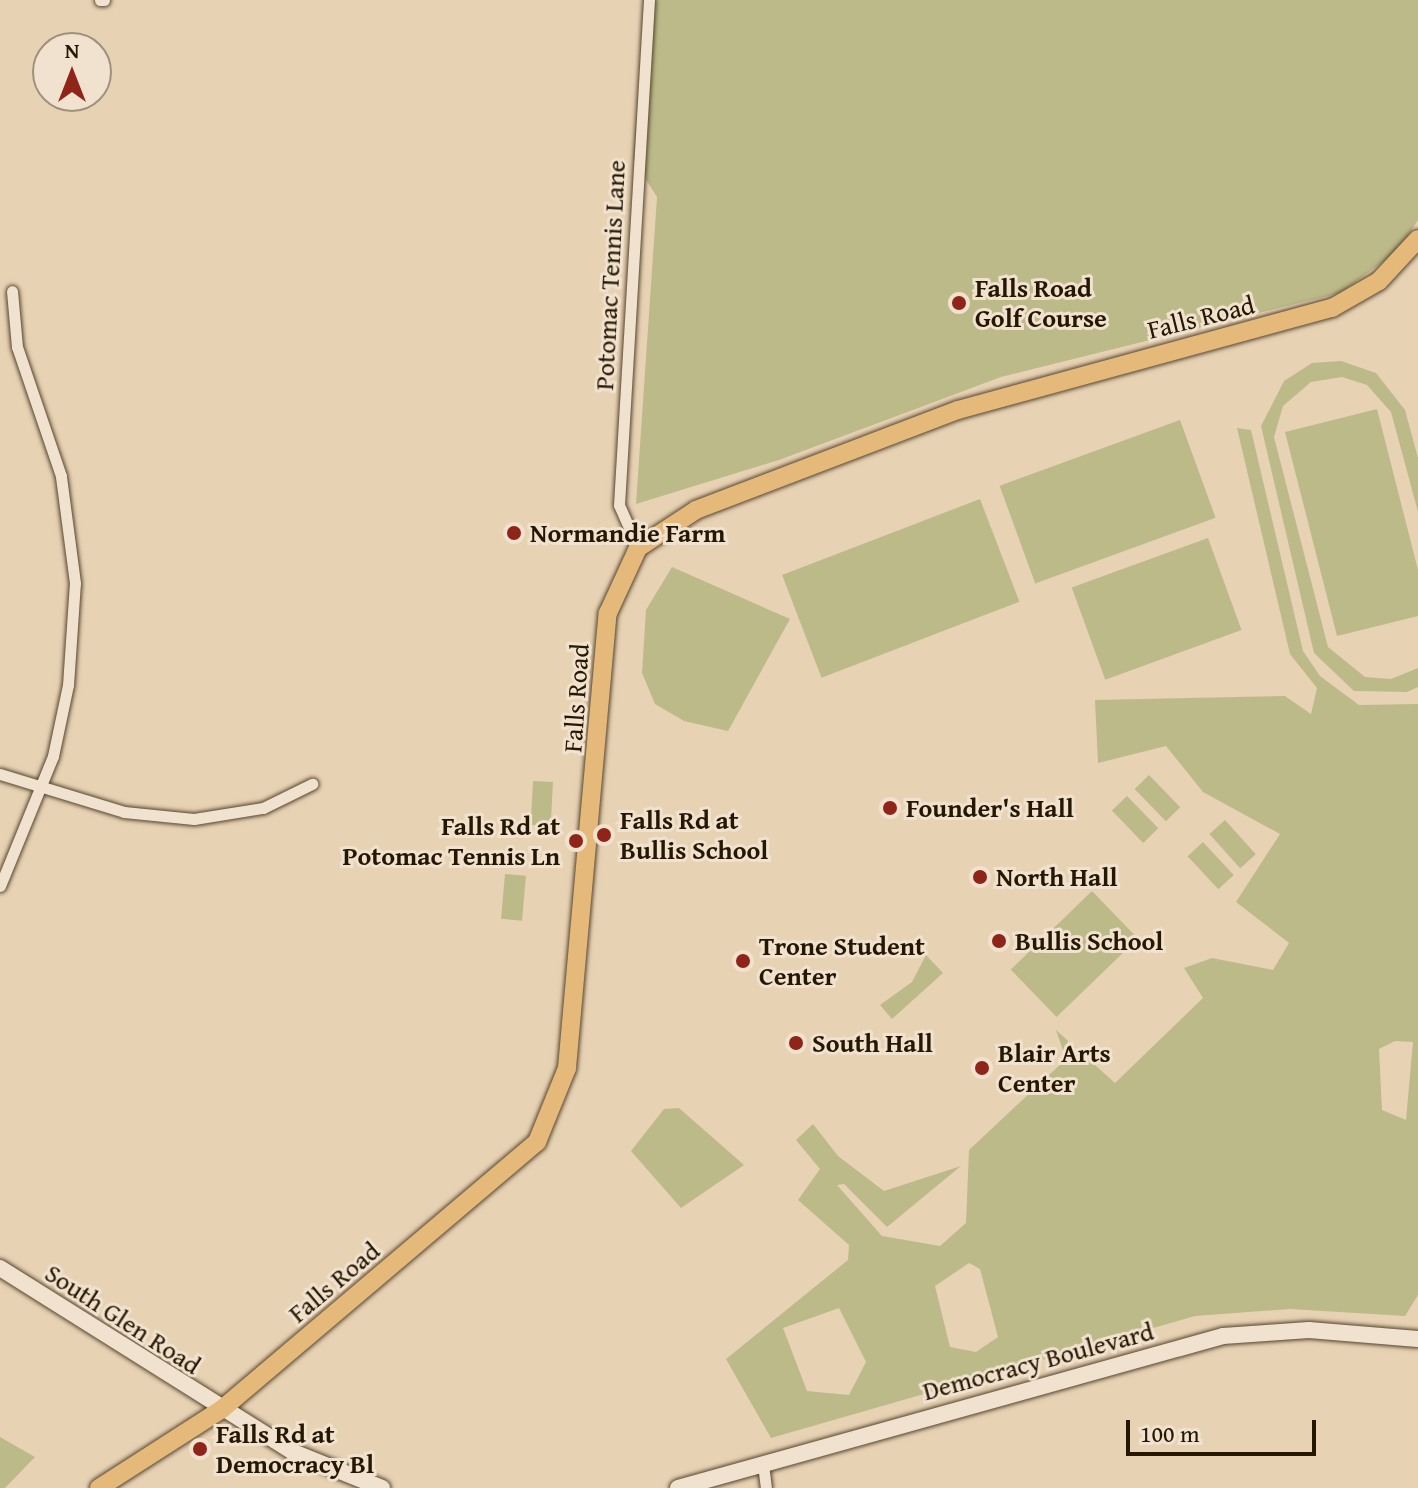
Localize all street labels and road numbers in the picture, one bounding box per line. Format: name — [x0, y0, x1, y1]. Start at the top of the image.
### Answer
street label: Potomac Tennis Lane — [588, 159, 632, 391]
street label: Falls Road — [1144, 289, 1258, 345]
street label: Falls Road — [557, 643, 595, 753]
street label: Falls Road — [282, 1235, 386, 1329]
street label: South Glen Road — [39, 1257, 207, 1381]
street label: Democracy Boulevard — [919, 1315, 1157, 1407]

